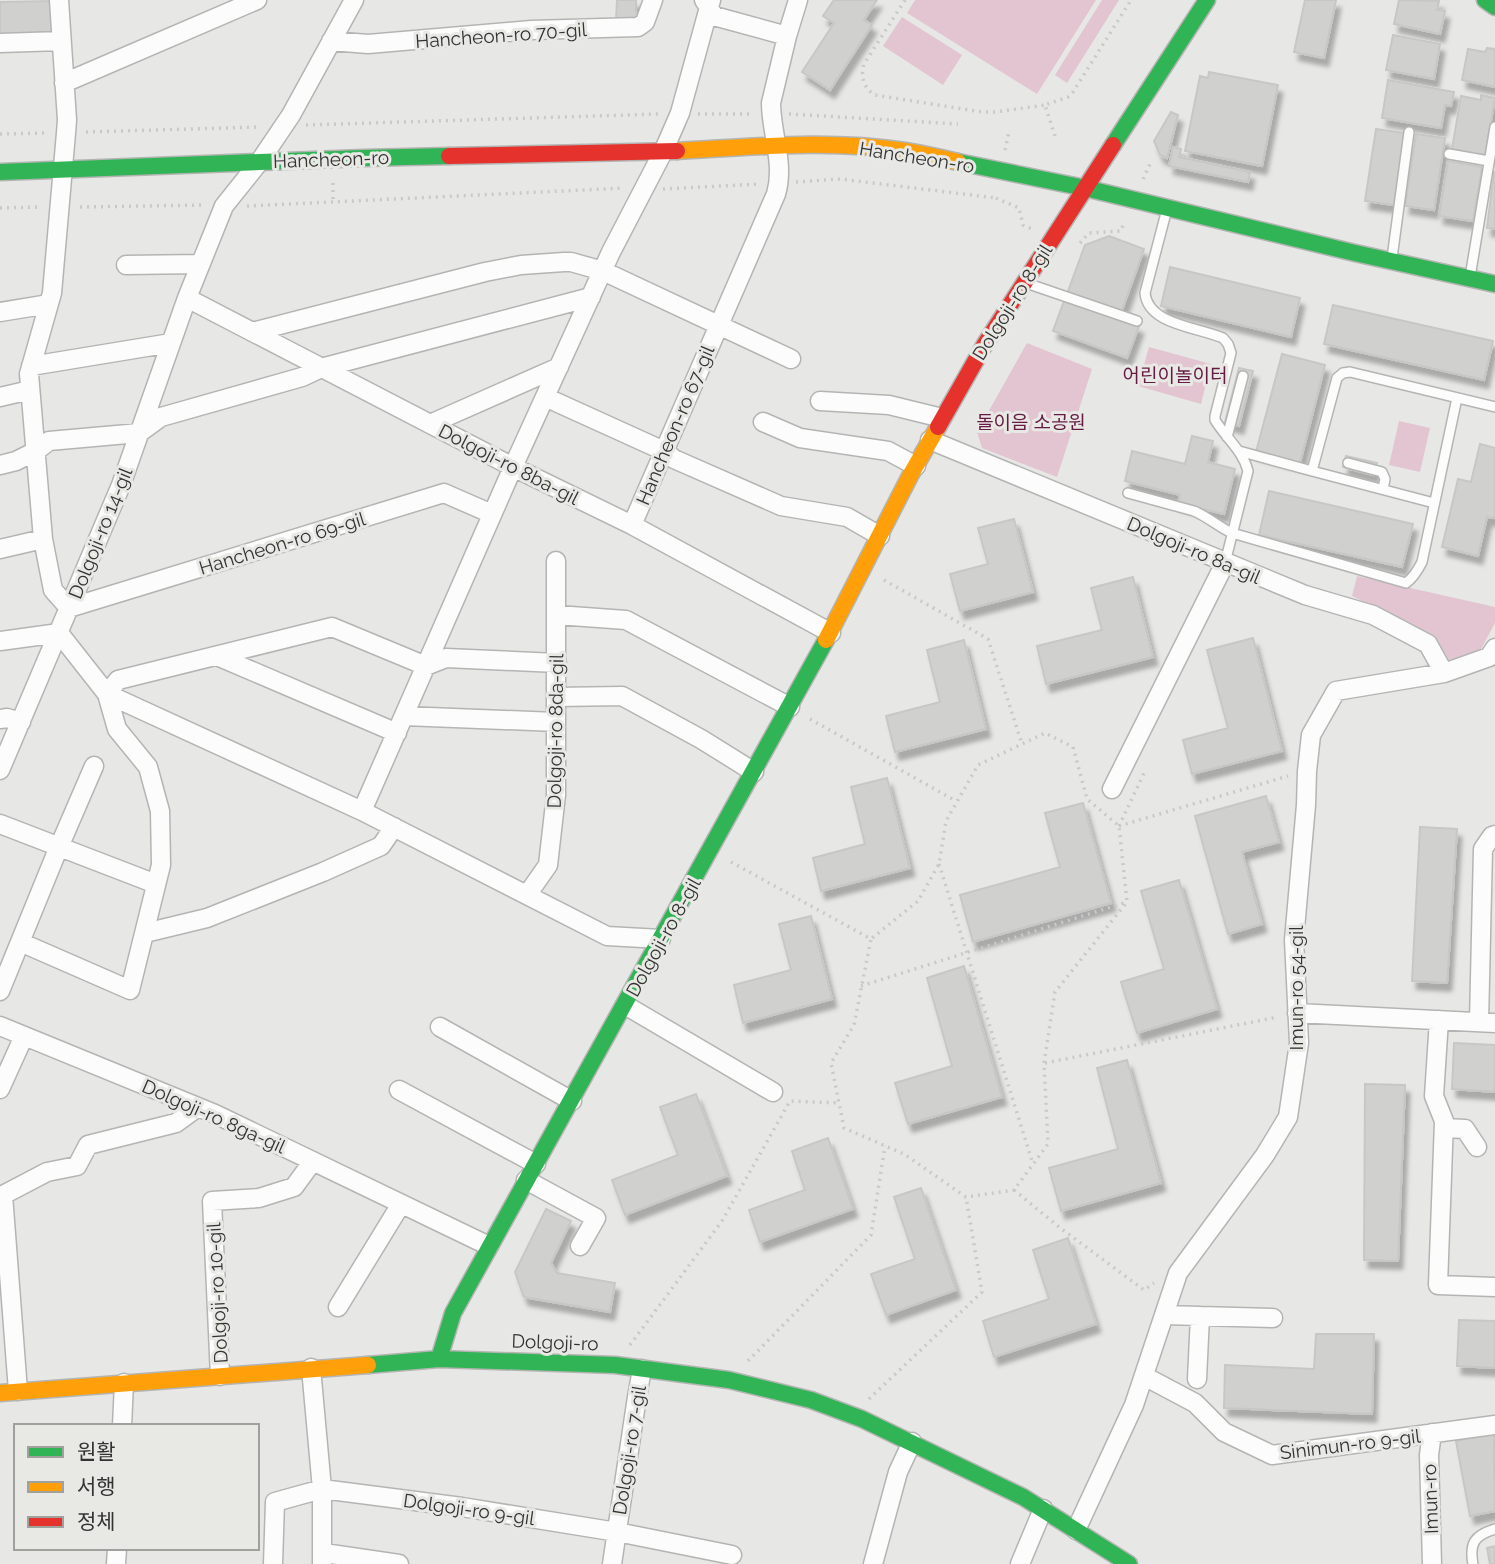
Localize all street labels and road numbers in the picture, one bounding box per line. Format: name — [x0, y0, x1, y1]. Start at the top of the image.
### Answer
street label: Hancheon-ro 70-gil — [415, 18, 588, 52]
street label: Hancheon-ro — [858, 137, 976, 177]
street label: Hancheon-ro — [273, 146, 389, 172]
street label: Dolgoji-ro 8-gil — [968, 239, 1057, 364]
street label: Hancheon-ro 67-gil — [631, 341, 719, 508]
street label: Dolgoji-ro 8ba-gil — [435, 419, 584, 509]
street label: Dolgoji-ro 14-gil — [64, 463, 137, 602]
street label: Hancheon-ro 69-gil — [196, 507, 369, 579]
street label: Dolgoji-ro 8a-gil — [1124, 512, 1265, 588]
street label: Dolgoji-ro 8da-gil — [543, 653, 567, 808]
street label: Dolgoji-ro 8-gil — [621, 873, 705, 1000]
street label: Imun-ro 54-gil — [1285, 925, 1307, 1050]
street label: Dolgoji-ro 8ga-gil — [139, 1075, 290, 1158]
street label: Dolgoji-ro 10-gil — [202, 1221, 232, 1364]
street label: Dolgoji-ro — [511, 1329, 599, 1355]
street label: Dolgoji-ro 7-gil — [608, 1383, 650, 1516]
street label: Sinimun-ro 9-gil — [1278, 1424, 1422, 1464]
street label: Imun-ro — [1418, 1464, 1442, 1534]
street label: Dolgoji-ro 9-gil — [402, 1489, 537, 1529]

